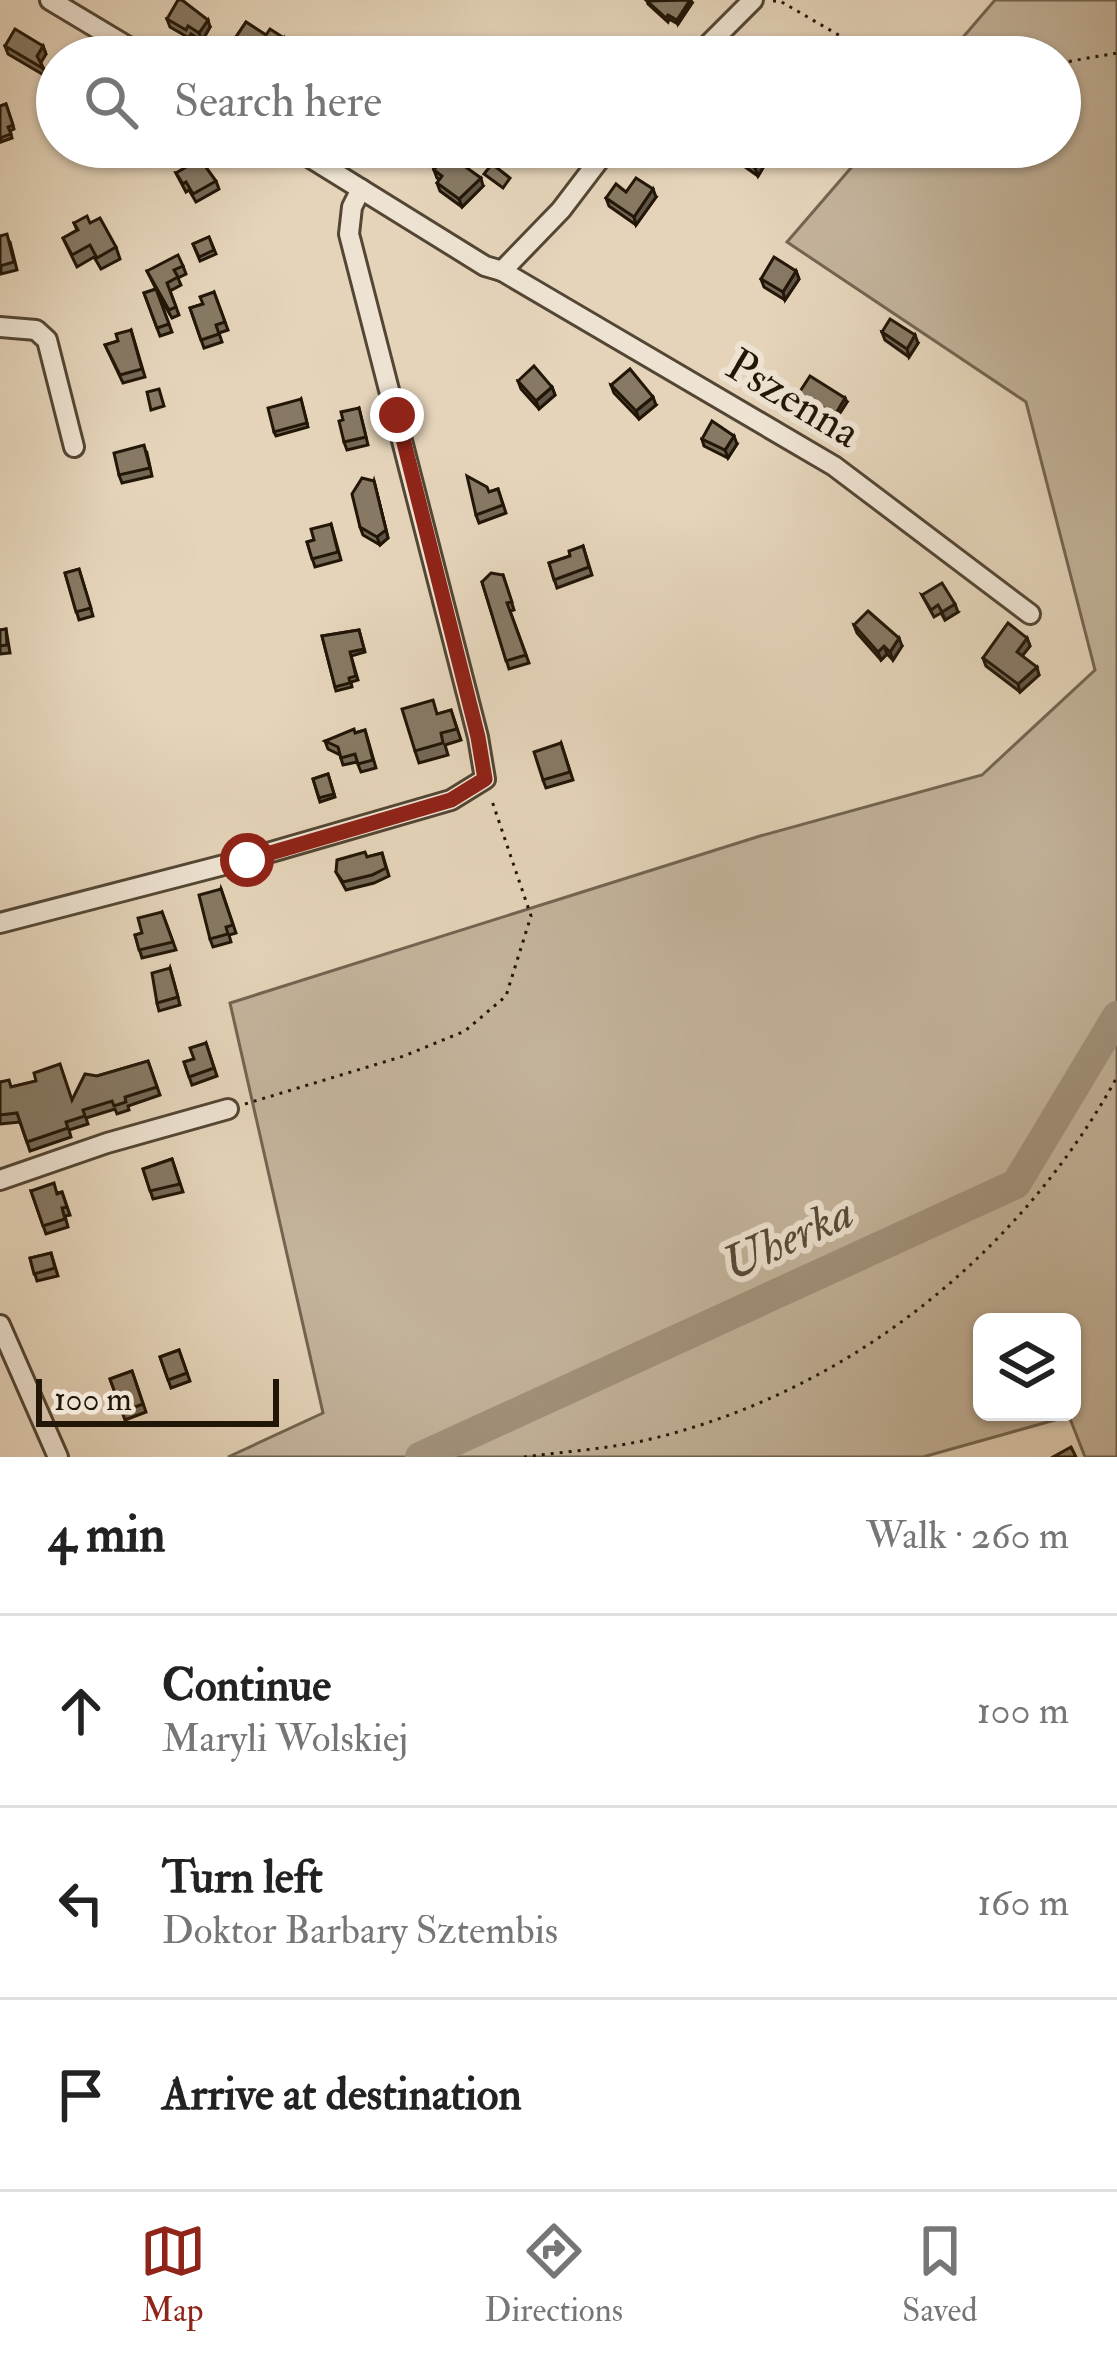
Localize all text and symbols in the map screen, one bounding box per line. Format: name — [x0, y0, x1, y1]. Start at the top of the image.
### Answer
search box — [36, 36, 1081, 168]
icon: search — [78, 69, 144, 135]
text: Search here — [174, 74, 382, 130]
street label: Pszenna — [716, 337, 871, 461]
route end — [370, 388, 424, 442]
route start — [220, 833, 274, 887]
water label: Uherka — [713, 1183, 863, 1295]
map controls — [973, 1313, 1081, 1421]
button: layers — [973, 1313, 1081, 1421]
scale bar — [36, 1373, 279, 1426]
text: 100 m — [54, 1379, 132, 1420]
text: 4 min — [48, 1503, 166, 1567]
text: Walk · 260 m — [866, 1511, 1069, 1560]
text: Continue — [162, 1658, 331, 1714]
icon: ahead — [48, 1678, 114, 1744]
text: 100 m — [977, 1686, 1069, 1735]
text: Maryli Wolskiej — [162, 1714, 408, 1763]
text: Turn left — [162, 1850, 323, 1906]
icon: left — [48, 1870, 114, 1936]
text: 160 m — [977, 1878, 1069, 1927]
text: Doktor Barbary Sztembis — [162, 1906, 558, 1955]
icon: arrive — [48, 2062, 114, 2128]
text: Arrive at destination — [162, 2067, 522, 2123]
tab: Map — [140, 2218, 206, 2331]
tab: Directions — [485, 2218, 623, 2331]
tab: Saved — [902, 2218, 977, 2331]

